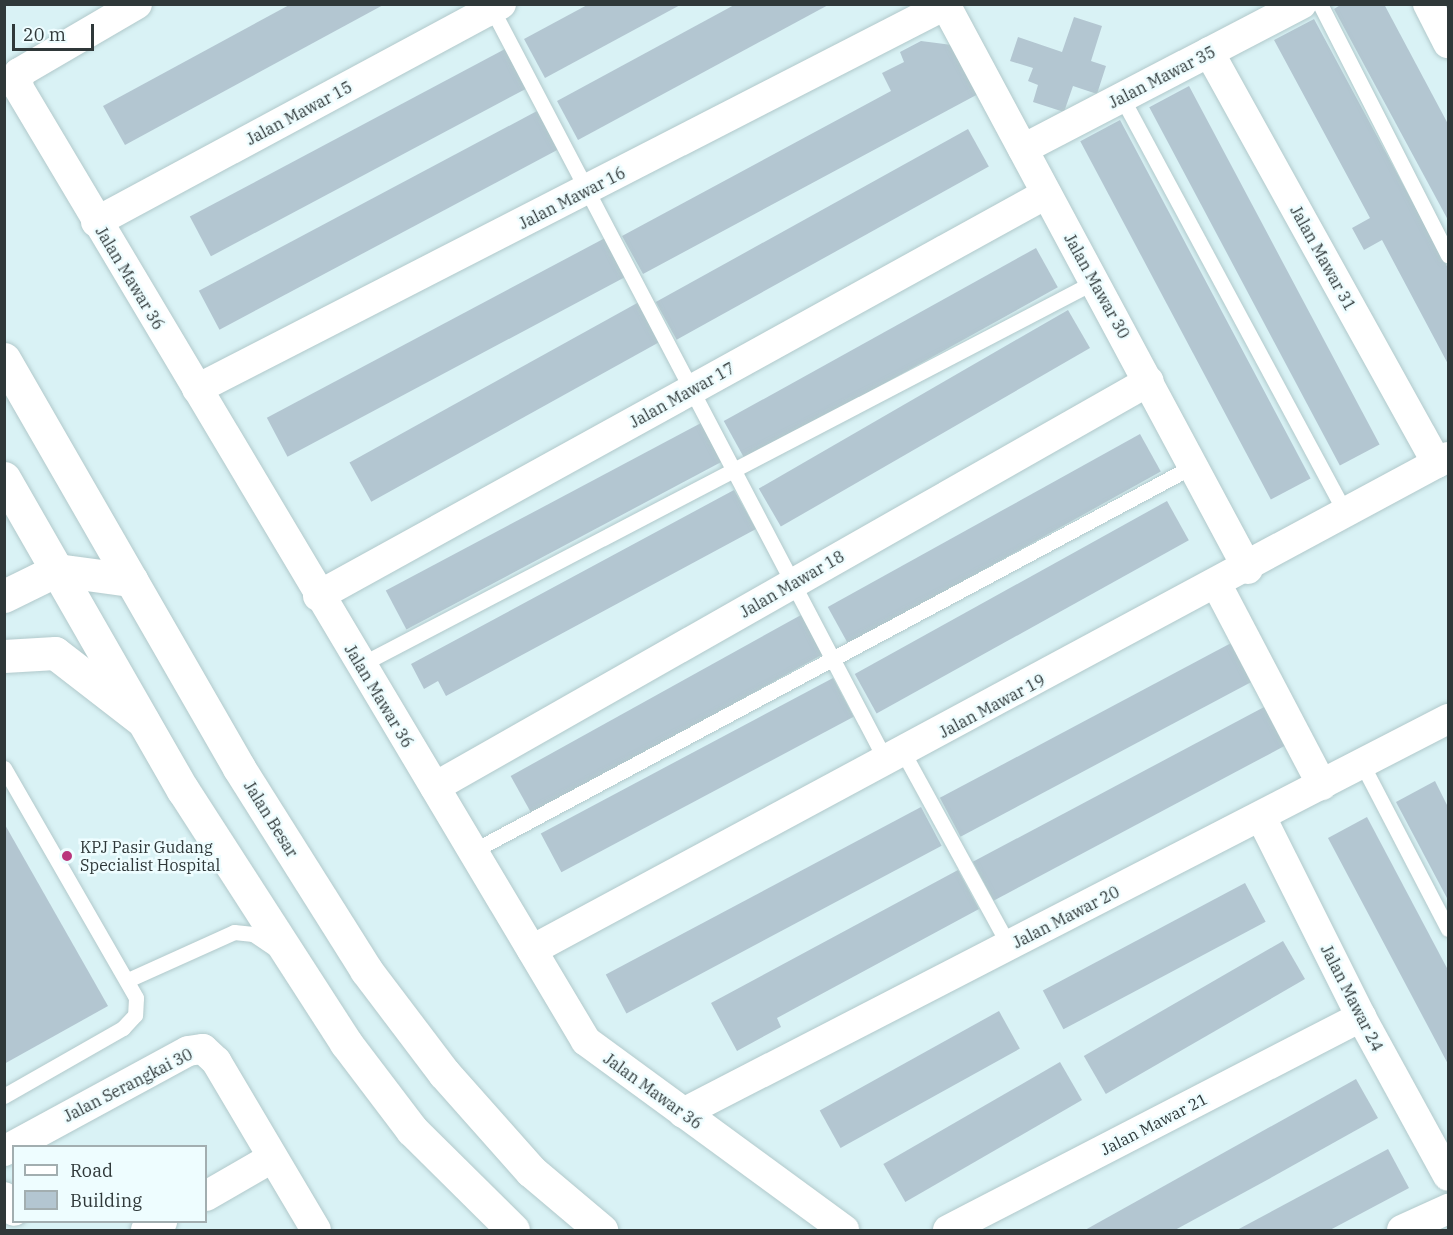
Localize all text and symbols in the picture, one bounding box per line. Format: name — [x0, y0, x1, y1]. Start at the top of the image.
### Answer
scale bar — [15, 12, 98, 50]
text: 20 m — [23, 23, 66, 46]
street label: Jalan Mawar 35 — [1106, 42, 1218, 112]
street label: Jalan Mawar 15 — [243, 77, 355, 149]
street label: Jalan Mawar 16 — [516, 163, 628, 233]
street label: Jalan Mawar 31 — [1286, 202, 1360, 314]
street label: Jalan Mawar 36 — [92, 223, 168, 333]
street label: Jalan Mawar 30 — [1060, 230, 1134, 342]
street label: Jalan Mawar 17 — [626, 358, 738, 432]
street label: Jalan Mawar 18 — [737, 546, 847, 622]
street label: Jalan Mawar 36 — [341, 641, 417, 751]
street label: Jalan Mawar 19 — [936, 670, 1048, 742]
street label: Jalan Besar — [240, 777, 302, 861]
place label: KPJ Pasir Gudang Specialist Hospital — [80, 837, 220, 875]
marker: KPJ Pasir Gudang Specialist Hospital — [58, 847, 76, 865]
street label: Jalan Mawar 20 — [1010, 882, 1122, 952]
street label: Jalan Mawar 24 — [1317, 942, 1387, 1054]
street label: Jalan Serangkai 30 — [60, 1044, 196, 1126]
street label: Jalan Mawar 36 — [600, 1049, 706, 1133]
street label: Jalan Mawar 21 — [1098, 1089, 1210, 1159]
legend — [12, 1145, 207, 1223]
text: Road — [70, 1159, 113, 1182]
text: Building — [70, 1189, 142, 1212]

